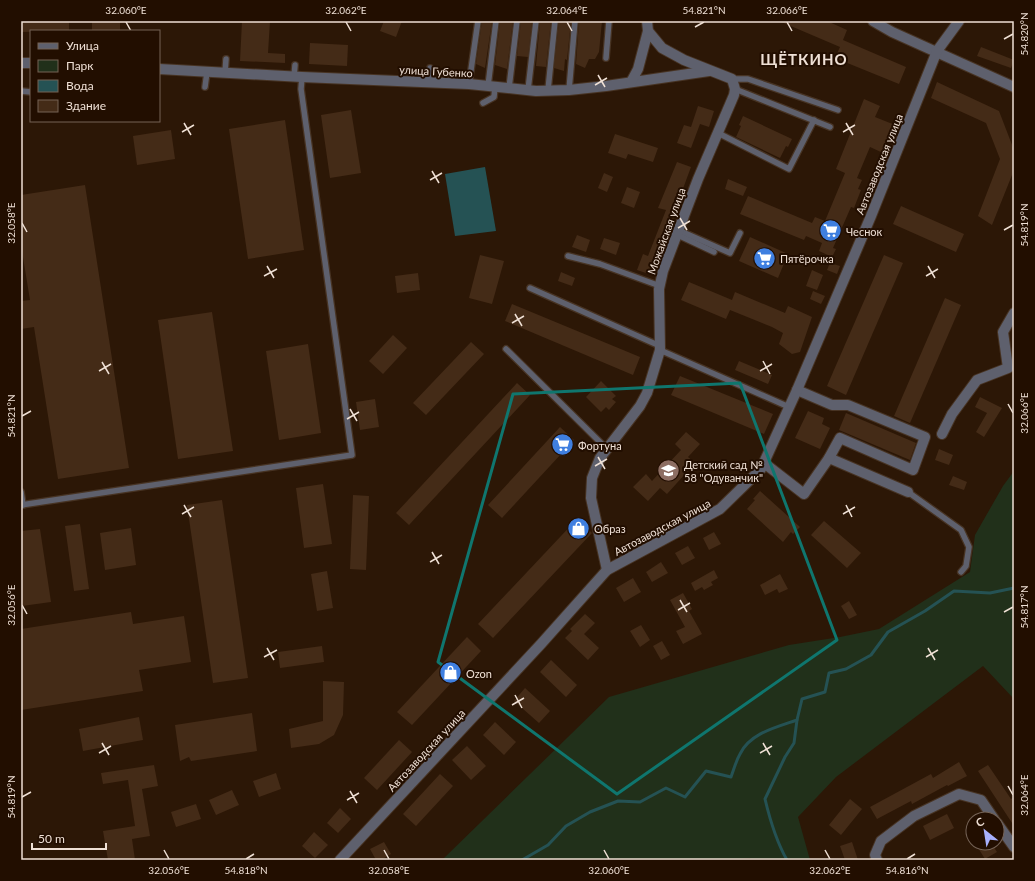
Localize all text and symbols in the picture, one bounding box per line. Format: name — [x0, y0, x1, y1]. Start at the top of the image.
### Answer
text: 32.060°E — [105, 4, 147, 16]
text: 32.062°E — [325, 4, 367, 16]
text: 32.064°E — [546, 4, 588, 16]
text: 54.821°N — [682, 4, 726, 16]
text: 32.066°E — [766, 4, 808, 16]
text: 54.820°N — [1018, 12, 1030, 56]
legend — [30, 30, 160, 122]
text: Улица — [66, 38, 99, 53]
district label: ЩЁТКИНО — [760, 50, 848, 68]
text: Парк — [66, 58, 94, 73]
street label: улица Губенко — [399, 63, 473, 79]
text: Вода — [66, 78, 94, 93]
text: Здание — [66, 98, 106, 113]
street label: Автозаводская улица — [853, 112, 905, 216]
street label: Можайская улица — [644, 186, 688, 276]
text: 32.058°E — [5, 202, 17, 244]
text: 54.819°N — [1018, 203, 1030, 247]
supermarket icon: Чеснок — [817, 218, 843, 244]
place label: Чеснок — [846, 225, 883, 238]
supermarket icon: Пятёрочка — [751, 245, 777, 271]
place label: Пятёрочка — [780, 252, 834, 265]
text: 32.066°E — [1018, 392, 1030, 434]
text: 54.821°N — [5, 394, 17, 438]
supermarket icon: Фортуна — [550, 432, 576, 458]
place label: Фортуна — [578, 439, 622, 452]
school or university icon: Детский сад № 58 "Одуванчик" — [655, 457, 681, 483]
place label: Детский сад № 58 "Одуванчик" — [684, 458, 763, 484]
street label: Автозаводская улица — [611, 496, 713, 558]
shop icon: Образ — [565, 515, 591, 541]
place label: Образ — [594, 522, 626, 535]
text: 32.056°E — [5, 584, 17, 626]
text: 54.817°N — [1018, 585, 1030, 629]
shop icon: Ozon — [438, 660, 464, 686]
place label: Ozon — [466, 667, 492, 680]
street label: Автозаводская улица — [385, 706, 467, 794]
text: 32.064°E — [1018, 774, 1030, 816]
text: 54.819°N — [5, 775, 17, 819]
north arrow — [965, 811, 1005, 851]
text: С — [973, 814, 987, 829]
scale bar — [32, 825, 106, 851]
text: 50 m — [38, 831, 65, 846]
text: 32.056°E — [148, 864, 190, 876]
text: 54.818°N — [224, 864, 268, 876]
text: 32.058°E — [368, 864, 410, 876]
text: 32.060°E — [588, 864, 630, 876]
text: 32.062°E — [809, 864, 851, 876]
text: 54.816°N — [885, 864, 929, 876]

